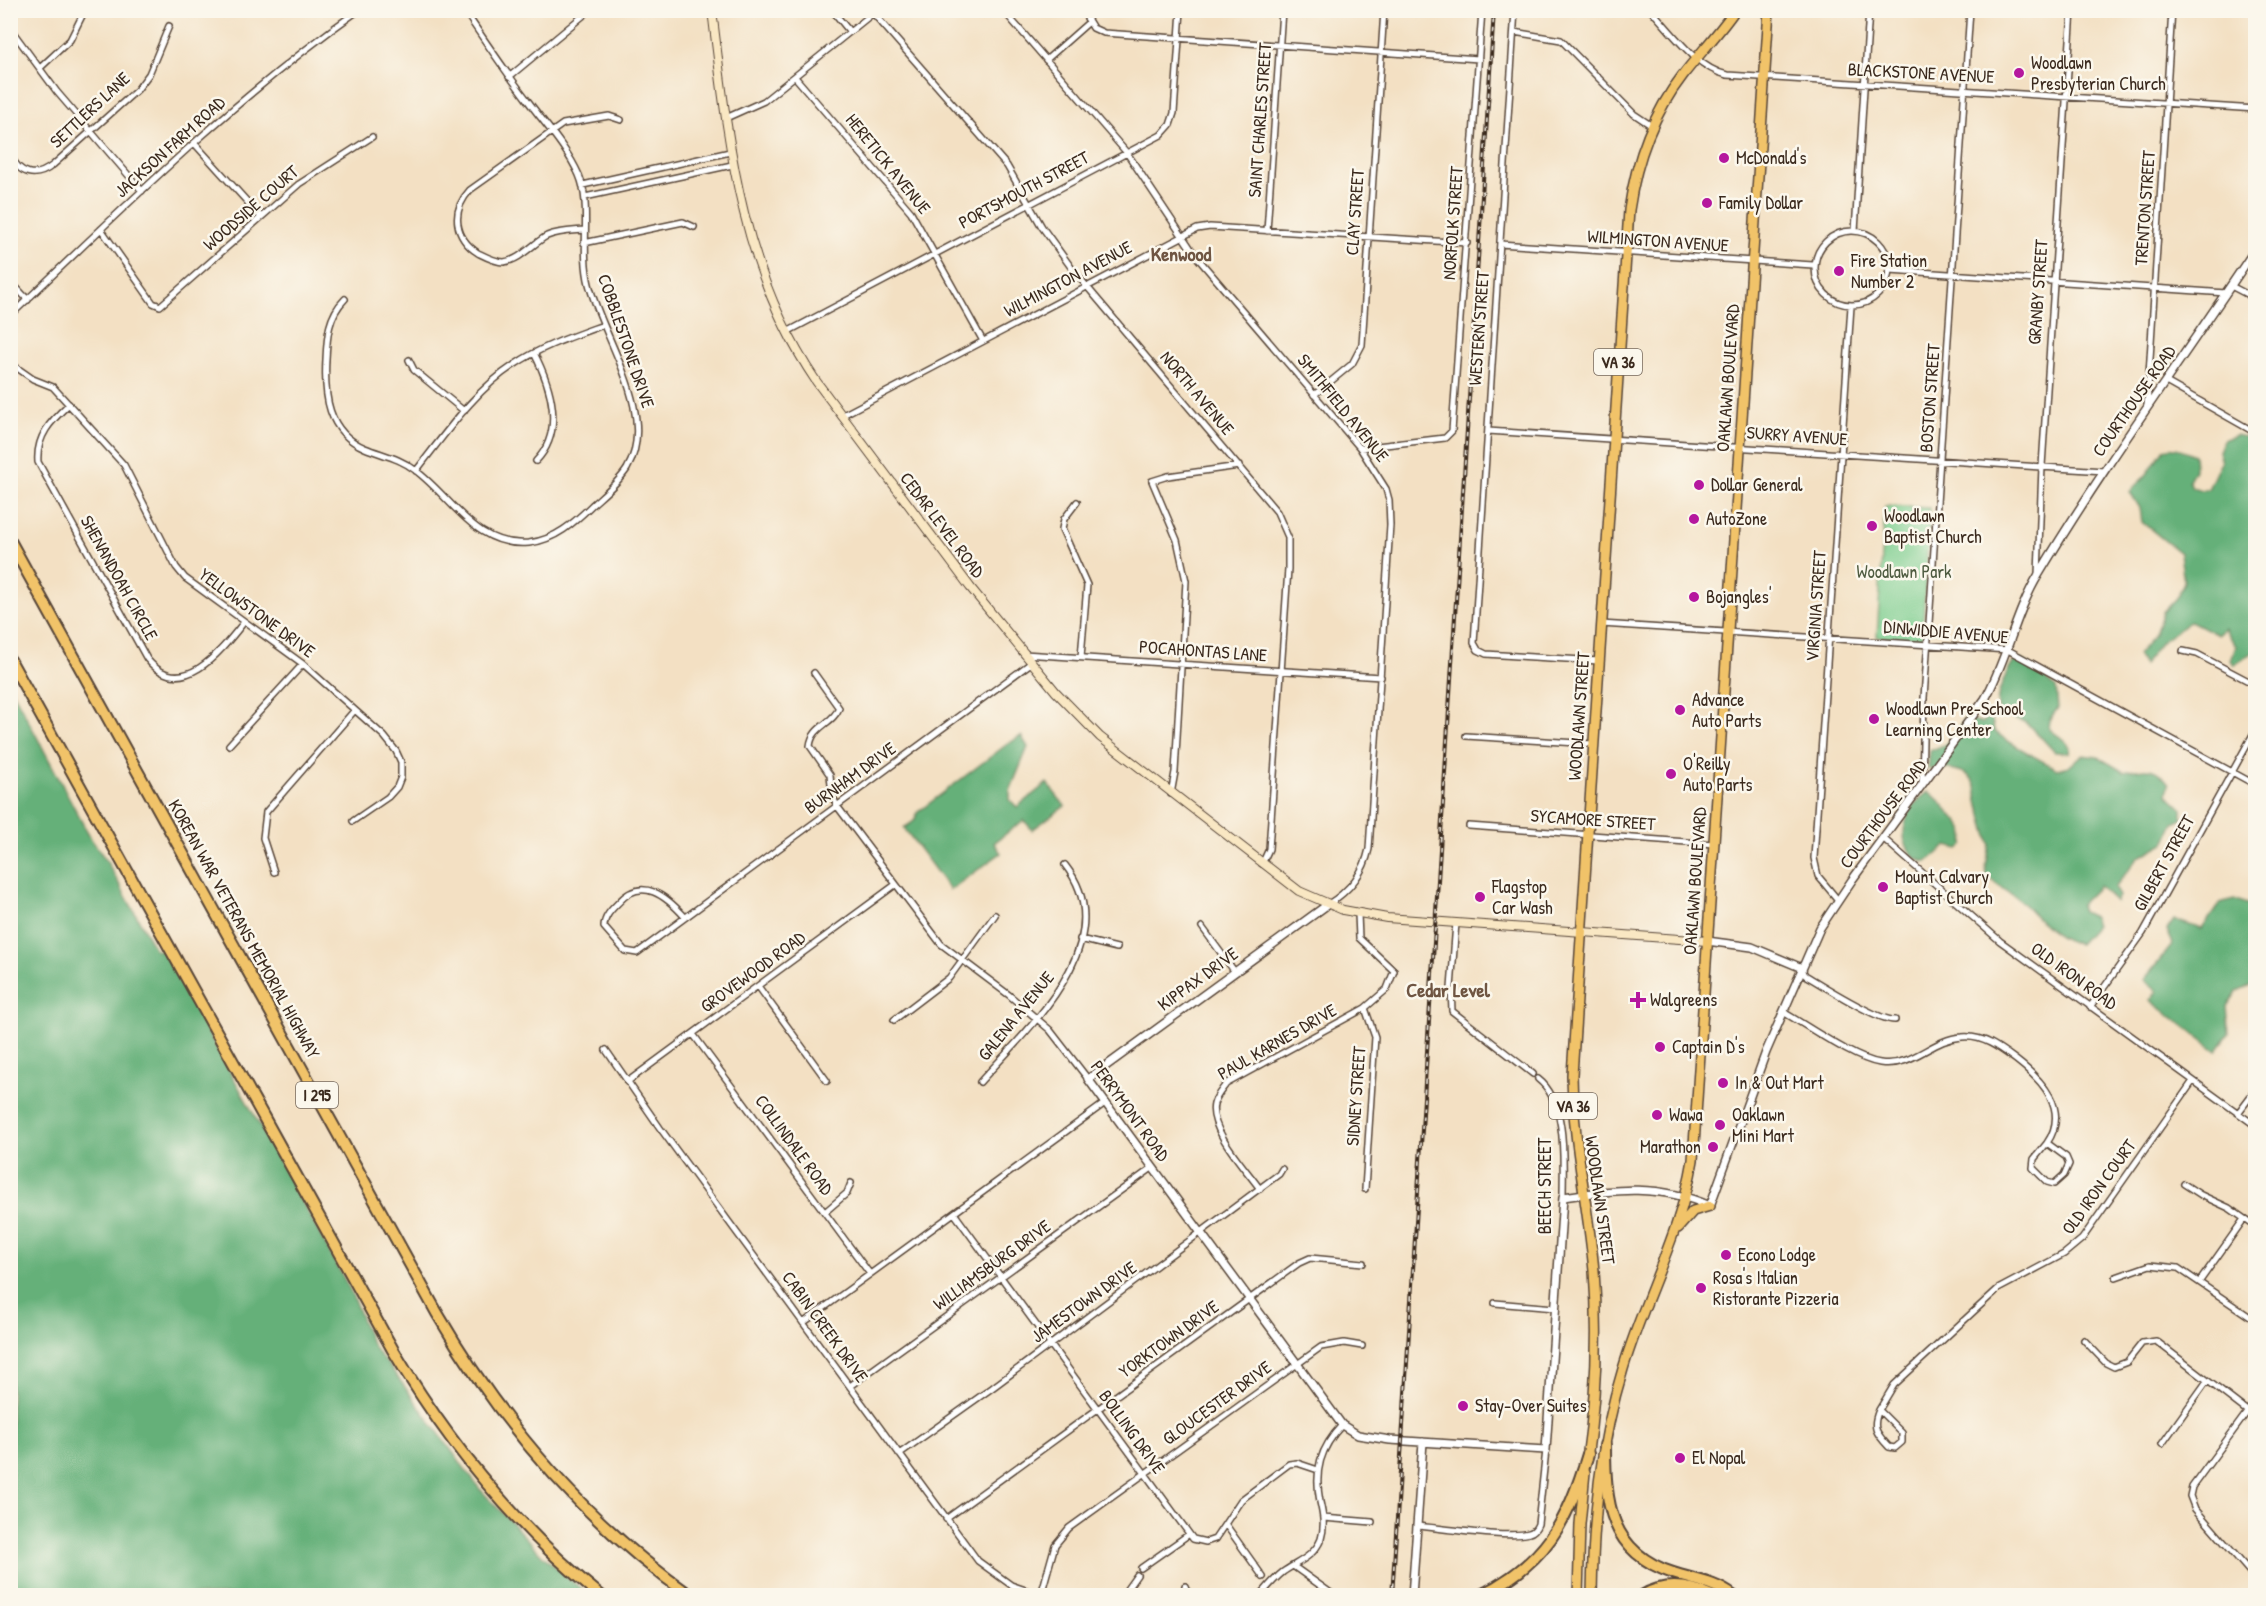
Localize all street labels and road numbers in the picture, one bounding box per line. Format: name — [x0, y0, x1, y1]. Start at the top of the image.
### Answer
street label: SAINT CHARLES STREET — [1242, 41, 1277, 198]
street label: BLACKSTONE AVENUE — [1847, 56, 1995, 89]
street label: SETTLERS LANE — [44, 66, 135, 153]
street label: JACKSON FARM ROAD — [109, 90, 231, 203]
street label: HERETICK AVENUE — [840, 108, 937, 219]
street label: PORTSMOUTH STREET — [954, 144, 1094, 234]
street label: TRENTON STREET — [2128, 149, 2161, 266]
street label: WOODSIDE COURT — [198, 159, 304, 256]
street label: NORFOLK STREET — [1436, 165, 1469, 281]
street label: CLAY STREET — [1339, 167, 1370, 256]
street label: WILMINGTON AVENUE — [1587, 223, 1730, 258]
street label: WILMINGTON AVENUE — [999, 234, 1136, 323]
street label: GRANBY STREET — [2021, 238, 2054, 346]
street label: WESTERN STREET — [1462, 269, 1495, 386]
street label: COBBLESTONE DRIVE — [592, 271, 661, 411]
street label: OAKLAWN BOULEVARD — [1710, 303, 1745, 453]
street label: COURTHOUSE ROAD — [2086, 340, 2182, 461]
street label: BOSTON STREET — [1913, 342, 1946, 453]
street label: NORTH AVENUE — [1155, 345, 1240, 440]
street label: SMITHFIELD AVENUE — [1292, 348, 1395, 467]
road number: VA 36 — [1594, 349, 1642, 375]
street label: SURRY AVENUE — [1746, 420, 1848, 451]
street label: CEDAR LEVEL ROAD — [894, 467, 991, 583]
street label: SHENANDOAH CIRCLE — [75, 511, 164, 645]
street label: VIRGINIA STREET — [1799, 549, 1832, 662]
street label: YELLOWSTONE DRIVE — [194, 562, 320, 663]
street label: DINWIDDIE AVENUE — [1882, 614, 2010, 649]
street label: POCAHONTAS LANE — [1138, 634, 1268, 667]
street label: WOODLAWN STREET — [1562, 650, 1596, 781]
street label: BURNHAM DRIVE — [799, 736, 901, 819]
street label: COURTHOUSE ROAD — [1833, 754, 1932, 873]
street label: KOREAN WAR VETERANS MEMORIAL HIGHWAY — [163, 795, 326, 1063]
street label: SYCAMORE STREET — [1530, 803, 1657, 836]
street label: OAKLAWN BOULEVARD — [1677, 806, 1712, 956]
street label: GILBERT STREET — [2127, 810, 2201, 915]
street label: GROVEWOOD ROAD — [695, 925, 811, 1018]
street label: OLD IRON ROAD — [2026, 936, 2123, 1016]
street label: KIPPAX DRIVE — [1152, 941, 1243, 1016]
street label: GALENA AVENUE — [972, 965, 1060, 1066]
street label: PAUL KARNES DRIVE — [1213, 997, 1341, 1086]
street label: SIDNEY STREET — [1340, 1045, 1371, 1147]
street label: PERRYMONT ROAD — [1085, 1055, 1176, 1167]
road number: I 295 — [296, 1082, 338, 1108]
street label: COLLINDALE ROAD — [749, 1089, 840, 1200]
road number: VA 36 — [1549, 1093, 1597, 1119]
street label: WOODLAWN STREET — [1579, 1134, 1622, 1266]
street label: OLD IRON COURT — [2056, 1134, 2142, 1239]
street label: BEECH STREET — [1532, 1137, 1557, 1234]
street label: WILLIAMSBURG DRIVE — [928, 1213, 1056, 1316]
street label: JAMESTOWN DRIVE — [1026, 1255, 1141, 1348]
street label: CABIN CREEK DRIVE — [776, 1266, 874, 1388]
street label: YORKTOWN DRIVE — [1114, 1294, 1224, 1383]
street label: GLOUCESTER DRIVE — [1157, 1355, 1276, 1451]
street label: BOLLING DRIVE — [1093, 1385, 1171, 1479]

